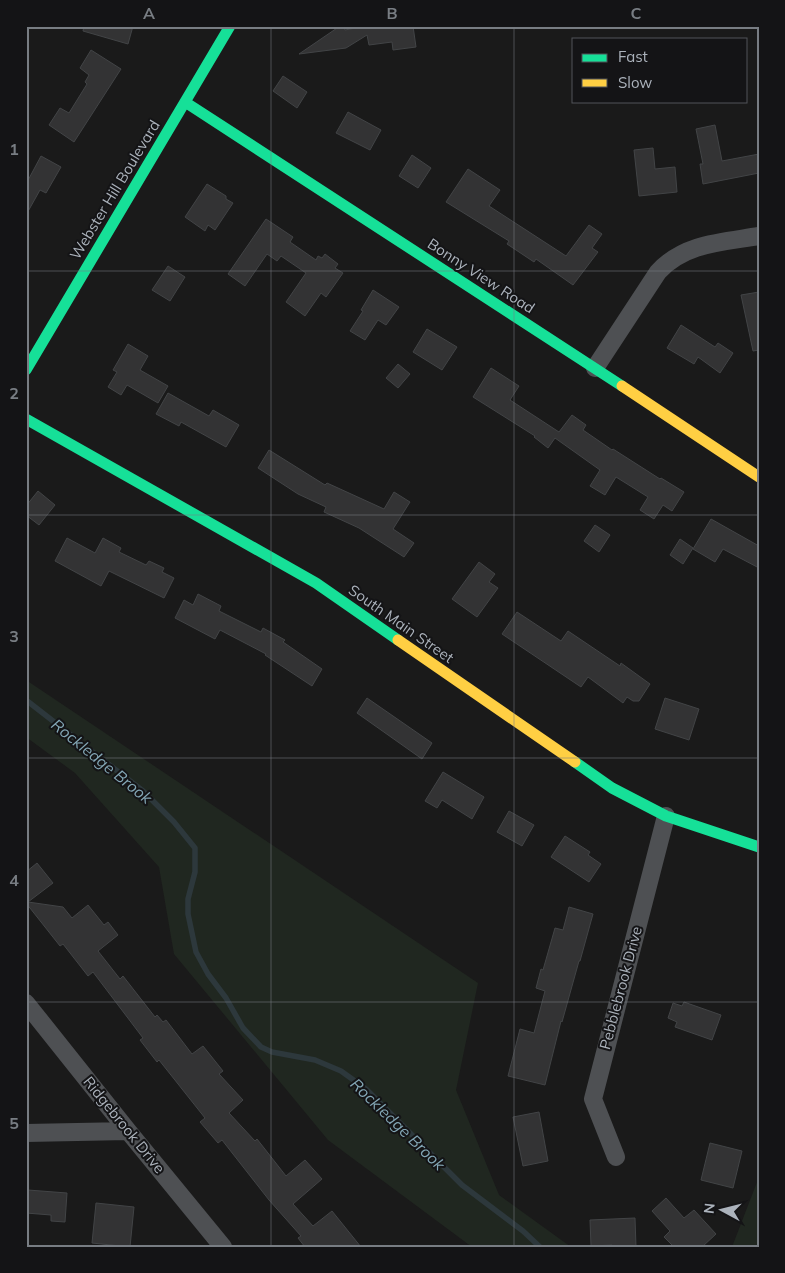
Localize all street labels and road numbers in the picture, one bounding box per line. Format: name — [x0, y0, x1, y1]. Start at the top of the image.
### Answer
street label: Webster Hill Boulevard — [65, 117, 164, 263]
street label: Bonny View Road — [424, 234, 538, 317]
street label: South Main Street — [345, 580, 458, 667]
street label: Pebblebrook Drive — [595, 924, 646, 1052]
street label: Ridgebrook Drive — [79, 1072, 169, 1177]

